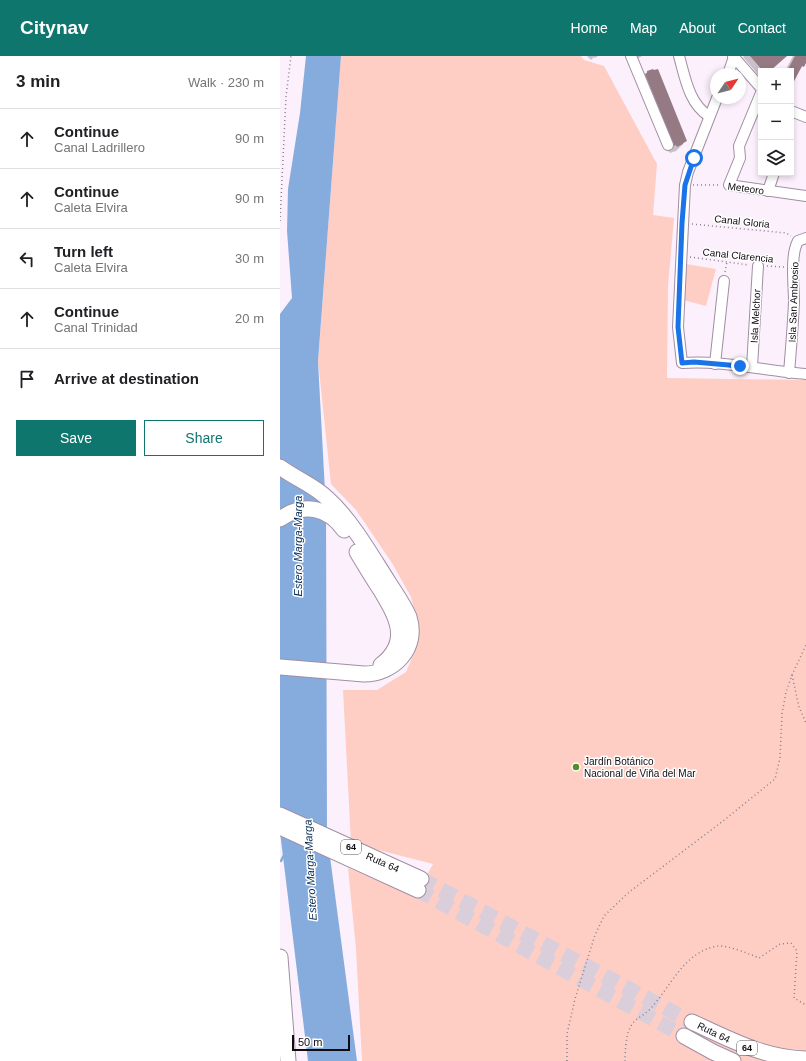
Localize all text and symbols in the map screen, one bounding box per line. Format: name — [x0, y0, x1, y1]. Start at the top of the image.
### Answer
text: Citynav — [20, 17, 89, 38]
text: Home — [571, 20, 608, 36]
text: Map — [630, 20, 657, 36]
text: About — [679, 20, 716, 36]
text: Contact — [738, 20, 786, 36]
north arrow — [710, 68, 746, 104]
map controls — [758, 68, 794, 176]
button: + — [758, 68, 794, 104]
text: 3 min — [16, 72, 60, 91]
text: Walk · 230 m — [188, 75, 264, 90]
button: − — [758, 104, 794, 140]
text: Continue — [54, 123, 119, 140]
icon: ahead — [16, 128, 38, 150]
text: 90 m — [235, 131, 264, 146]
text: Canal Ladrillero — [54, 140, 145, 155]
button: layers — [758, 140, 794, 176]
route start — [685, 149, 703, 167]
street label: Meteoro — [727, 180, 765, 197]
text: Continue — [54, 183, 119, 200]
icon: ahead — [16, 188, 38, 210]
text: 90 m — [235, 191, 264, 206]
text: Caleta Elvira — [54, 200, 128, 215]
street label: Canal Gloria — [714, 213, 771, 230]
text: Turn left — [54, 243, 113, 260]
street label: Canal Clarencia — [702, 246, 774, 265]
icon: left — [16, 248, 38, 270]
text: 30 m — [235, 251, 264, 266]
text: Caleta Elvira — [54, 260, 128, 275]
street label: Isla San Ambrosio — [787, 261, 800, 342]
street label: Isla Melchor — [749, 288, 762, 343]
text: Continue — [54, 303, 119, 320]
icon: ahead — [16, 308, 38, 330]
text: 20 m — [235, 311, 264, 326]
text: Canal Trinidad — [54, 320, 138, 335]
route end — [731, 357, 749, 375]
icon: arrive — [16, 368, 38, 390]
text: Arrive at destination — [54, 370, 199, 387]
button: Save — [16, 420, 136, 456]
button: Share — [144, 420, 264, 456]
water label: Estero Marga-Marga — [292, 496, 304, 596]
place label: Jardín Botánico Nacional de Viña del Mar — [584, 756, 696, 779]
marker: Jardín Botánico Nacional de Viña del Mar — [571, 762, 581, 772]
water label: Estero Marga-Marga — [301, 819, 319, 921]
road number: 64 — [341, 840, 361, 854]
street label: Ruta 64 — [365, 850, 401, 875]
street label: Ruta 64 — [696, 1020, 732, 1045]
scale bar — [292, 1033, 350, 1052]
text: 50 m — [298, 1036, 322, 1048]
road number: 64 — [737, 1041, 757, 1055]

